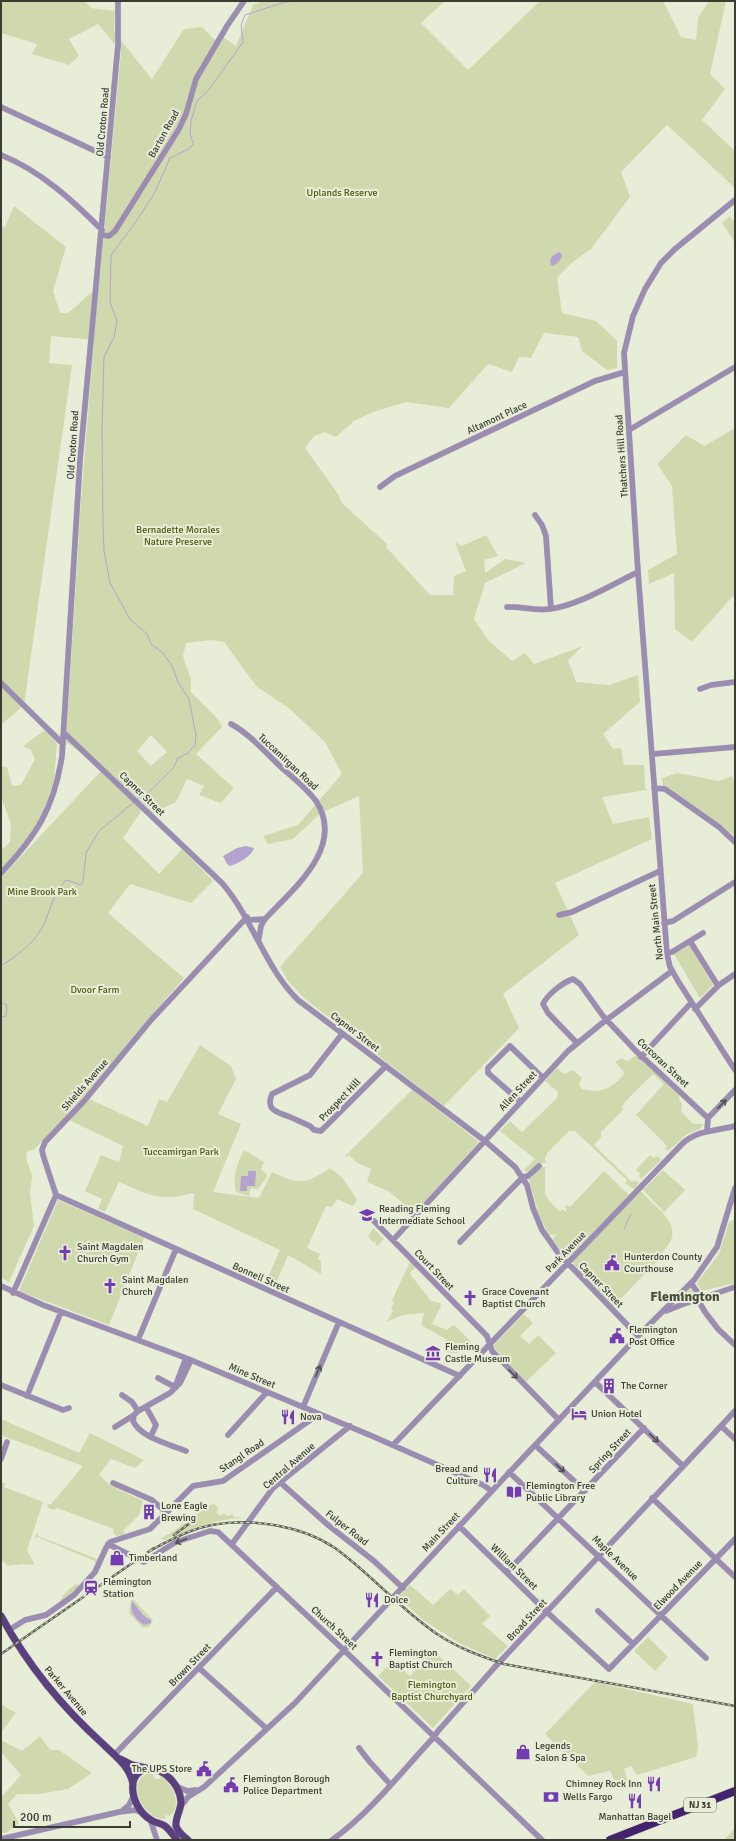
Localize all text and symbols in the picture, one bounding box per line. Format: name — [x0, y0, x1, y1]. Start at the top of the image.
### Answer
street label: Old Croton Road — [94, 87, 112, 157]
street label: Barton Road — [146, 108, 182, 160]
park label: Uplands Reserve — [307, 187, 378, 199]
street label: Altamont Place — [465, 399, 529, 437]
street label: Old Croton Road — [65, 410, 81, 480]
street label: Thatchers Hill Road — [613, 414, 631, 498]
park label: Bernadette Morales Nature Preserve — [136, 524, 221, 548]
street label: Tuccamirgan Road — [256, 731, 320, 793]
street label: Capner Street — [117, 769, 168, 819]
street label: North Main Street — [646, 883, 666, 961]
park label: Mine Brook Park — [7, 886, 77, 898]
park label: Dvoor Farm — [71, 984, 119, 996]
street label: Capner Street — [328, 1010, 382, 1055]
street label: Corcoran Street — [634, 1036, 692, 1091]
street label: Shields Avenue — [59, 1057, 111, 1113]
street label: Allen Street — [496, 1068, 540, 1114]
street label: Prospect Hill — [317, 1076, 363, 1124]
one-way arrow — [717, 1099, 727, 1109]
park label: Tuccamirgan Park — [143, 1146, 219, 1158]
place label: Reading Fleming Intermediate School — [379, 1203, 465, 1227]
school or university icon: Reading Fleming Intermediate School — [358, 1206, 376, 1224]
street label: Park Avenue — [543, 1229, 589, 1275]
place label: Saint Magdalen Church Gym — [77, 1241, 144, 1265]
church icon: Saint Magdalen Church Gym — [56, 1244, 74, 1262]
street label: Court Street — [412, 1247, 457, 1293]
place label: Hunterdon County Courthouse — [624, 1251, 702, 1275]
public building icon: Hunterdon County Courthouse — [603, 1254, 621, 1272]
street label: Bonnell Street — [231, 1260, 292, 1296]
street label: Capner Street — [576, 1260, 626, 1311]
place label: Saint Magdalen Church — [122, 1274, 189, 1298]
church icon: Saint Magdalen Church — [101, 1277, 119, 1295]
place label: Grace Covenant Baptist Church — [482, 1286, 549, 1310]
district label: Flemington — [650, 1288, 720, 1305]
church icon: Grace Covenant Baptist Church — [461, 1289, 479, 1307]
place label: Flemington Post Office — [629, 1324, 678, 1348]
public building icon: Flemington Post Office — [608, 1327, 626, 1345]
place label: Fleming Castle Museum — [445, 1341, 510, 1365]
museum icon: Fleming Castle Museum — [424, 1344, 442, 1362]
street label: Mine Street — [227, 1361, 278, 1391]
one-way arrow — [315, 1365, 322, 1377]
one-way arrow — [508, 1369, 518, 1379]
building icon: The Corner — [600, 1377, 618, 1395]
place label: The Corner — [621, 1380, 668, 1392]
hotel icon: Union Hotel — [570, 1405, 588, 1423]
restaurant icon: Nova — [279, 1408, 297, 1426]
place label: Union Hotel — [591, 1408, 642, 1420]
place label: Nova — [300, 1411, 322, 1423]
street label: Spring Street — [586, 1426, 634, 1476]
one-way arrow — [649, 1433, 659, 1443]
street label: Stangl Road — [217, 1437, 267, 1475]
street label: Central Avenue — [261, 1440, 317, 1492]
place label: Bread and Culture — [435, 1463, 478, 1487]
one-way arrow — [555, 1463, 565, 1473]
restaurant icon: Bread and Culture — [481, 1466, 499, 1484]
place label: Flemington Free Public Library — [526, 1480, 595, 1504]
library icon: Flemington Free Public Library — [505, 1483, 523, 1501]
place label: Lone Eagle Brewing — [161, 1500, 208, 1524]
building icon: Lone Eagle Brewing — [140, 1503, 158, 1521]
street label: Fulper Road — [323, 1508, 371, 1548]
street label: Main Street — [420, 1509, 463, 1554]
street label: Maple Avenue — [589, 1533, 641, 1583]
one-way arrow — [176, 1538, 188, 1546]
street label: William Street — [488, 1542, 540, 1593]
shop icon: Timberland — [108, 1549, 126, 1567]
place label: Timberland — [129, 1552, 177, 1564]
street label: Elwood Avenue — [651, 1558, 705, 1612]
place label: Flemington Station — [103, 1576, 152, 1600]
station icon: Flemington Station — [82, 1579, 100, 1597]
restaurant icon: Dolce — [363, 1591, 381, 1609]
place label: Dolce — [384, 1594, 408, 1606]
street label: Broad Street — [504, 1596, 550, 1644]
street label: Church Street — [308, 1604, 360, 1653]
street label: Brown Street — [166, 1641, 214, 1689]
place label: Flemington Baptist Church — [389, 1647, 452, 1671]
church icon: Flemington Baptist Church — [368, 1650, 386, 1668]
street label: Parker Avenue — [42, 1664, 90, 1718]
park label: Flemington Baptist Churchyard — [391, 1679, 473, 1703]
place label: Legends Salon & Spa — [535, 1740, 586, 1764]
shop icon: Legends Salon & Spa — [514, 1743, 532, 1761]
public building icon: The UPS Store — [195, 1760, 213, 1778]
place label: The UPS Store — [132, 1763, 192, 1775]
place label: Flemington Borough Police Department — [243, 1773, 330, 1797]
restaurant icon: Chimney Rock Inn — [645, 1775, 663, 1793]
public building icon: Flemington Borough Police Department — [222, 1776, 240, 1794]
place label: Chimney Rock Inn — [566, 1778, 642, 1790]
bank icon: Wells Fargo — [542, 1788, 560, 1806]
place label: Wells Fargo — [563, 1791, 612, 1803]
restaurant icon: Manhattan Bagel — [626, 1792, 644, 1810]
road number: NJ 31 — [684, 1798, 716, 1812]
scale bar — [14, 1803, 130, 1829]
text: 200 m — [20, 1810, 52, 1825]
place label: Manhattan Bagel — [598, 1811, 672, 1823]

